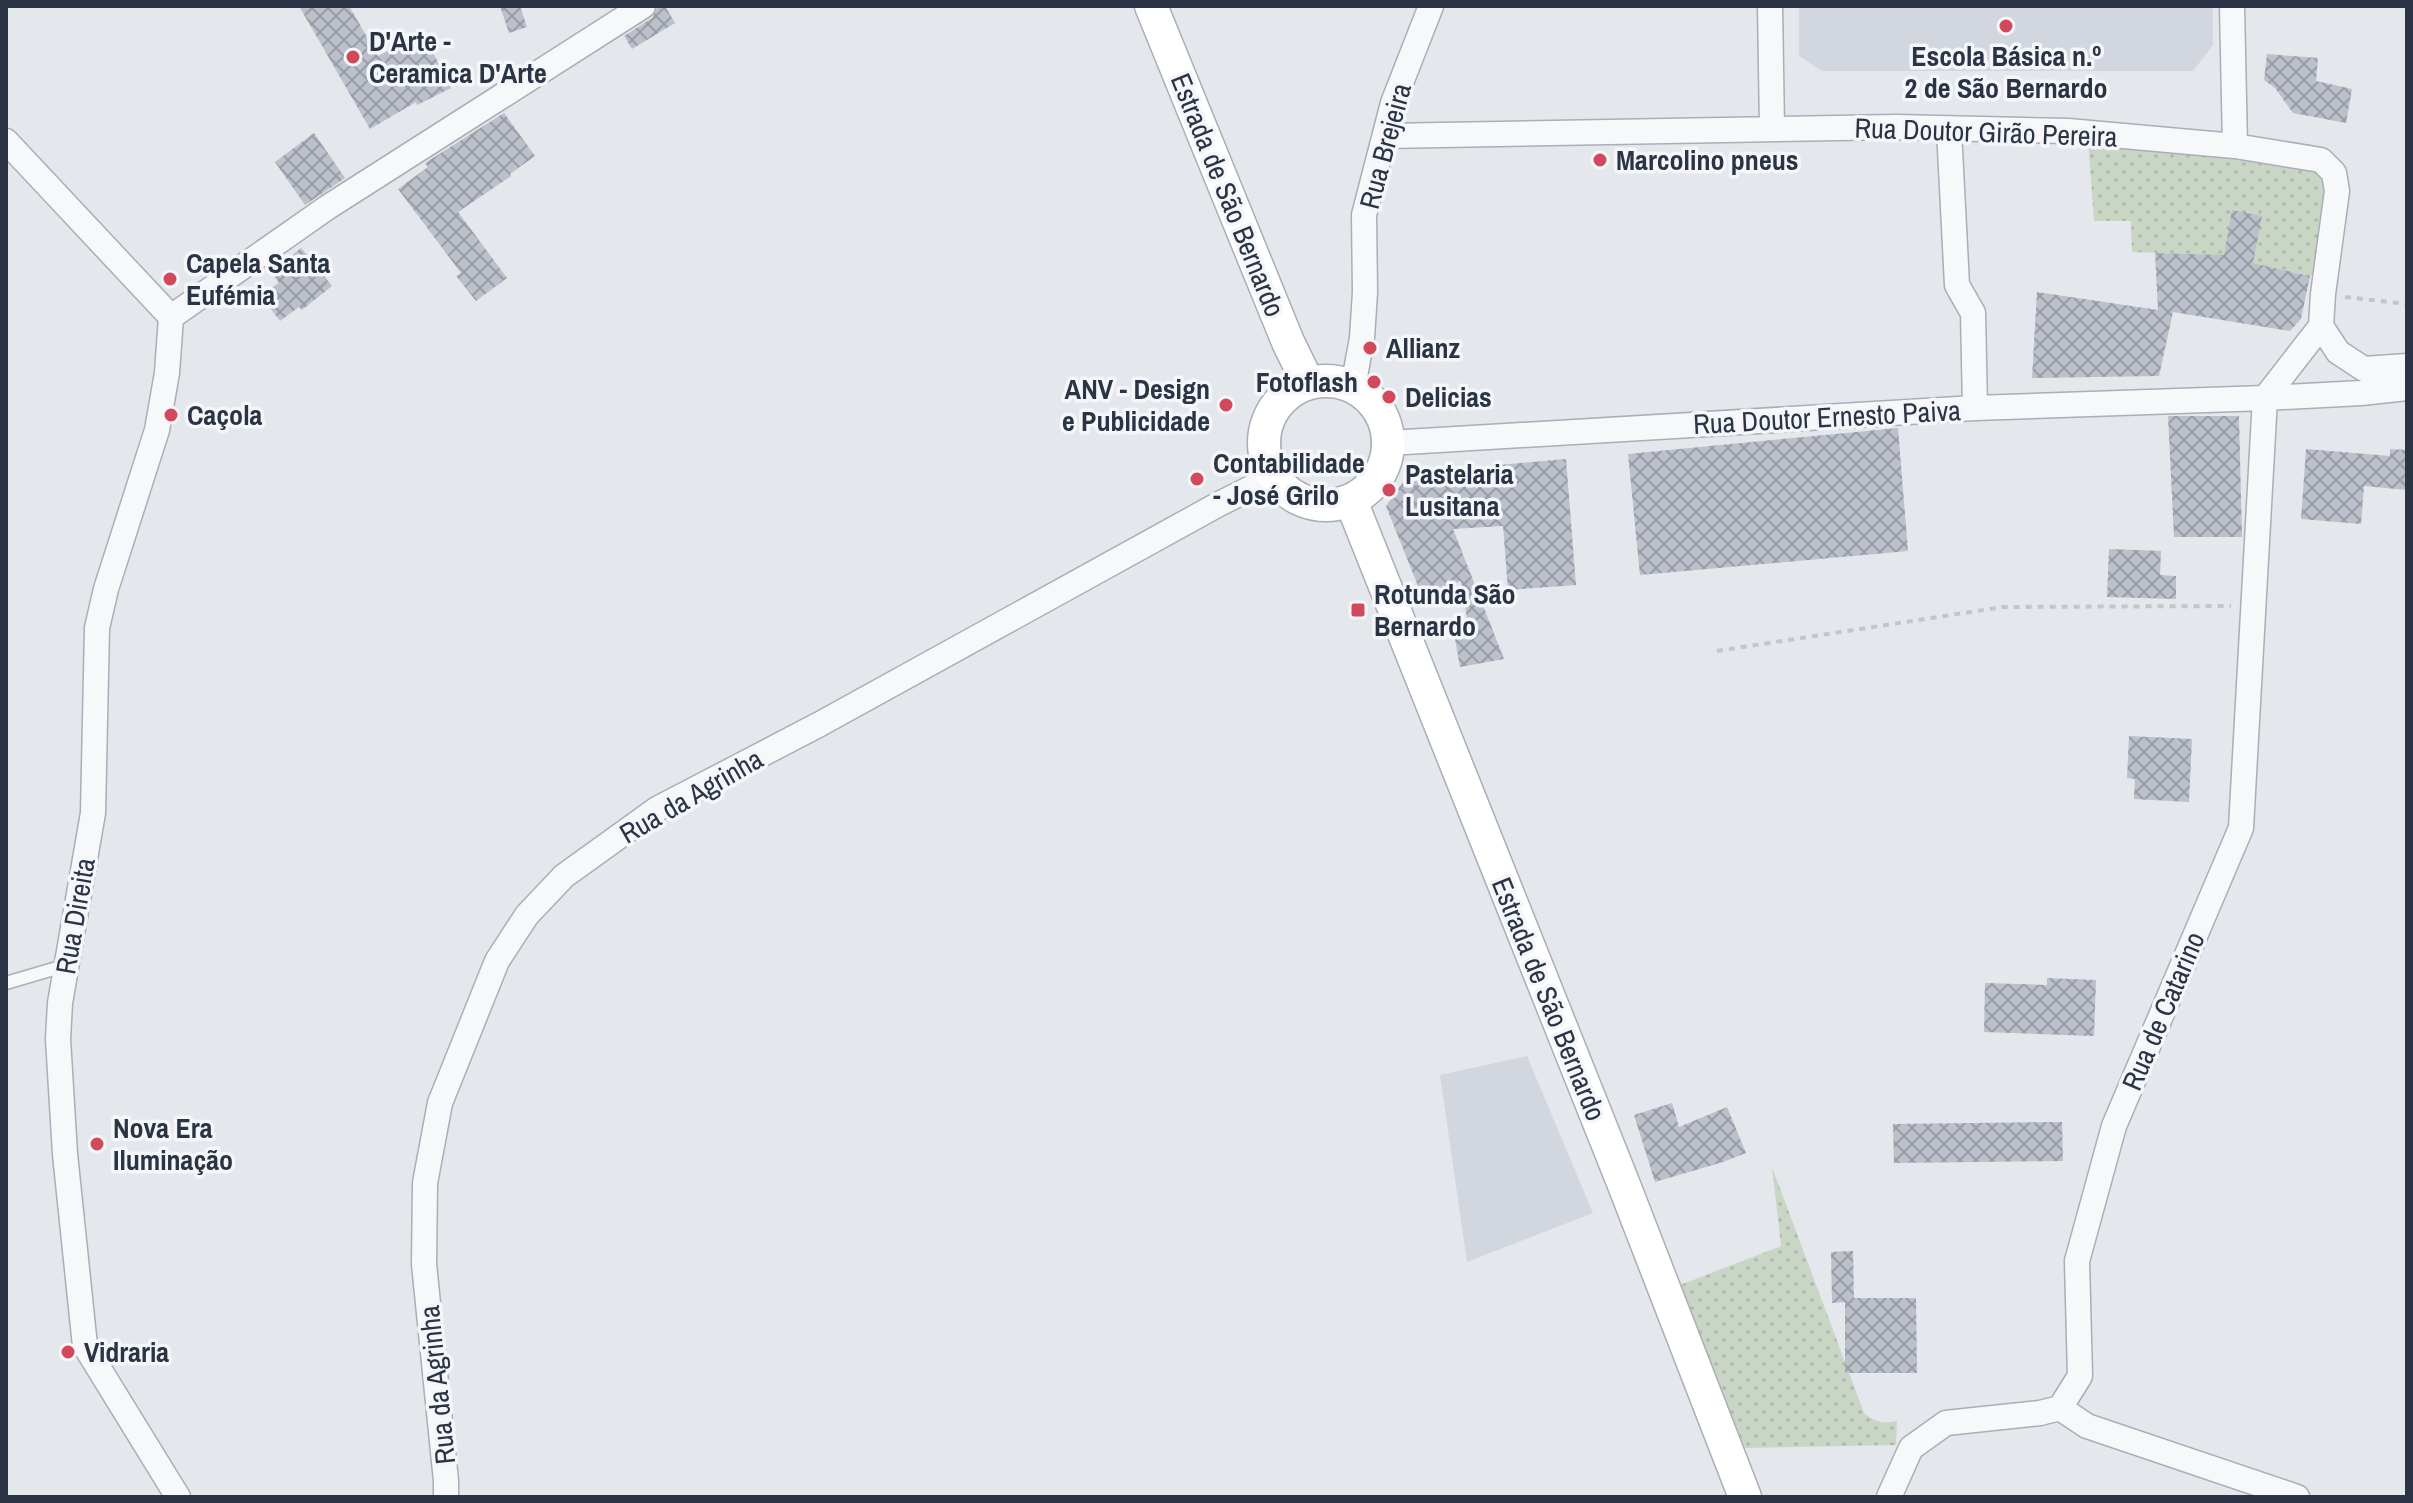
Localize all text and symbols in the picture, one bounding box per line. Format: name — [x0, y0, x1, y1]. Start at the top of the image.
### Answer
marker: Escola Básica n.º 2 de São Bernardo — [1997, 17, 2015, 35]
place label: D'Arte - Ceramica D'Arte — [369, 22, 547, 92]
place label: Escola Básica n.º 2 de São Bernardo — [1905, 37, 2107, 107]
marker: D'Arte - Ceramica D'Arte — [344, 48, 362, 66]
street label: Estrada de São Bernardo — [1162, 68, 1294, 322]
street label: Rua Brejeira — [1350, 79, 1420, 213]
street label: Rua Doutor Girão Pereira — [1854, 108, 2118, 156]
place label: Marcolino pneus — [1616, 141, 1798, 179]
marker: Marcolino pneus — [1591, 151, 1609, 169]
place label: Capela Santa Eufémia — [186, 244, 330, 314]
marker: Capela Santa Eufémia — [161, 270, 179, 288]
place label: Allianz — [1386, 329, 1460, 367]
marker: Allianz — [1361, 339, 1379, 357]
place label: Fotoflash — [1256, 363, 1358, 401]
place label: ANV - Design e Publicidade — [1062, 370, 1210, 440]
marker: Fotoflash — [1365, 373, 1383, 391]
place label: Delicias — [1405, 378, 1492, 416]
marker: Delicias — [1380, 388, 1398, 406]
street label: Rua Doutor Ernesto Paiva — [1692, 391, 1962, 443]
place label: Caçola — [187, 396, 263, 434]
marker: ANV - Design e Publicidade — [1217, 396, 1235, 414]
marker: Caçola — [162, 406, 180, 424]
place label: Contabilidade - José Grilo — [1213, 444, 1365, 514]
place label: Pastelaria Lusitana — [1405, 455, 1514, 525]
marker: Contabilidade - José Grilo — [1188, 470, 1206, 488]
marker: Pastelaria Lusitana — [1380, 481, 1398, 499]
place label: Rotunda São Bernardo — [1374, 575, 1516, 645]
marker: Rotunda São Bernardo — [1349, 601, 1367, 619]
street label: Rua da Agrinha — [612, 740, 770, 852]
street label: Rua Direita — [46, 855, 104, 977]
street label: Estrada de São Bernardo — [1483, 872, 1615, 1126]
street label: Rua de Catarino — [2113, 926, 2213, 1096]
place label: Nova Era Iluminação — [113, 1109, 233, 1179]
marker: Nova Era Iluminação — [88, 1135, 106, 1153]
street label: Rua da Agrinha — [410, 1303, 464, 1466]
place label: Vidraria — [84, 1333, 169, 1371]
marker: Vidraria — [59, 1343, 77, 1361]

